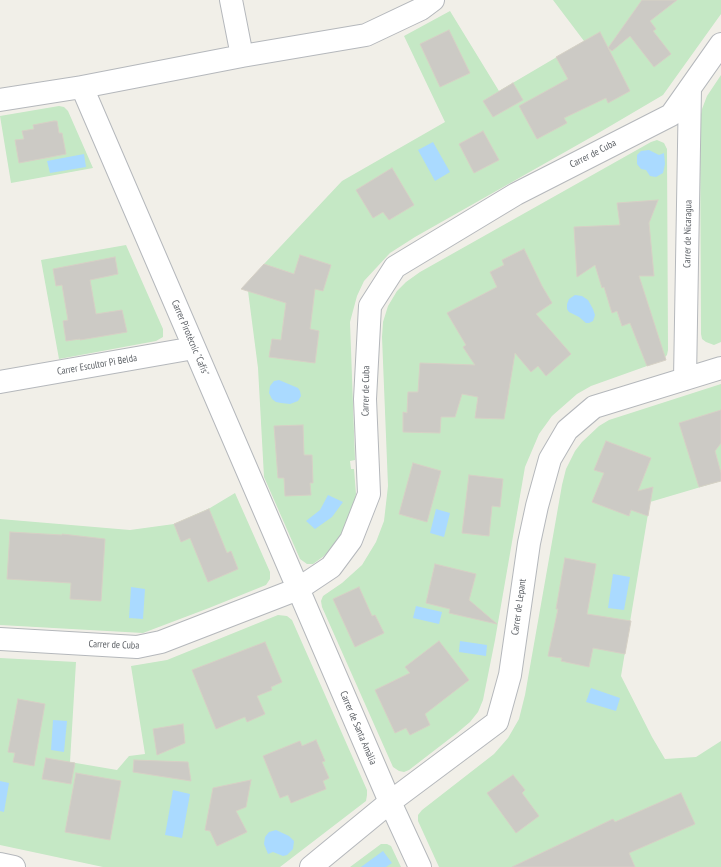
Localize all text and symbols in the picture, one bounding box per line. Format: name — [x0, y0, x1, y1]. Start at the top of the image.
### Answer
street label: Carrer de Cuba — [568, 137, 618, 171]
street label: Carrer de Nicaragua — [681, 200, 695, 268]
street label: Carrer Pirotècnic "Cafís" — [169, 298, 211, 378]
street label: Carrer Escultor Pi Belda — [56, 352, 138, 378]
street label: Carrer de Cuba — [360, 366, 372, 416]
street label: Carrer de Lepant — [509, 578, 529, 636]
street label: Carrer de Cuba — [88, 638, 140, 652]
street label: Carrer de Santa Amàlia — [337, 689, 379, 767]

